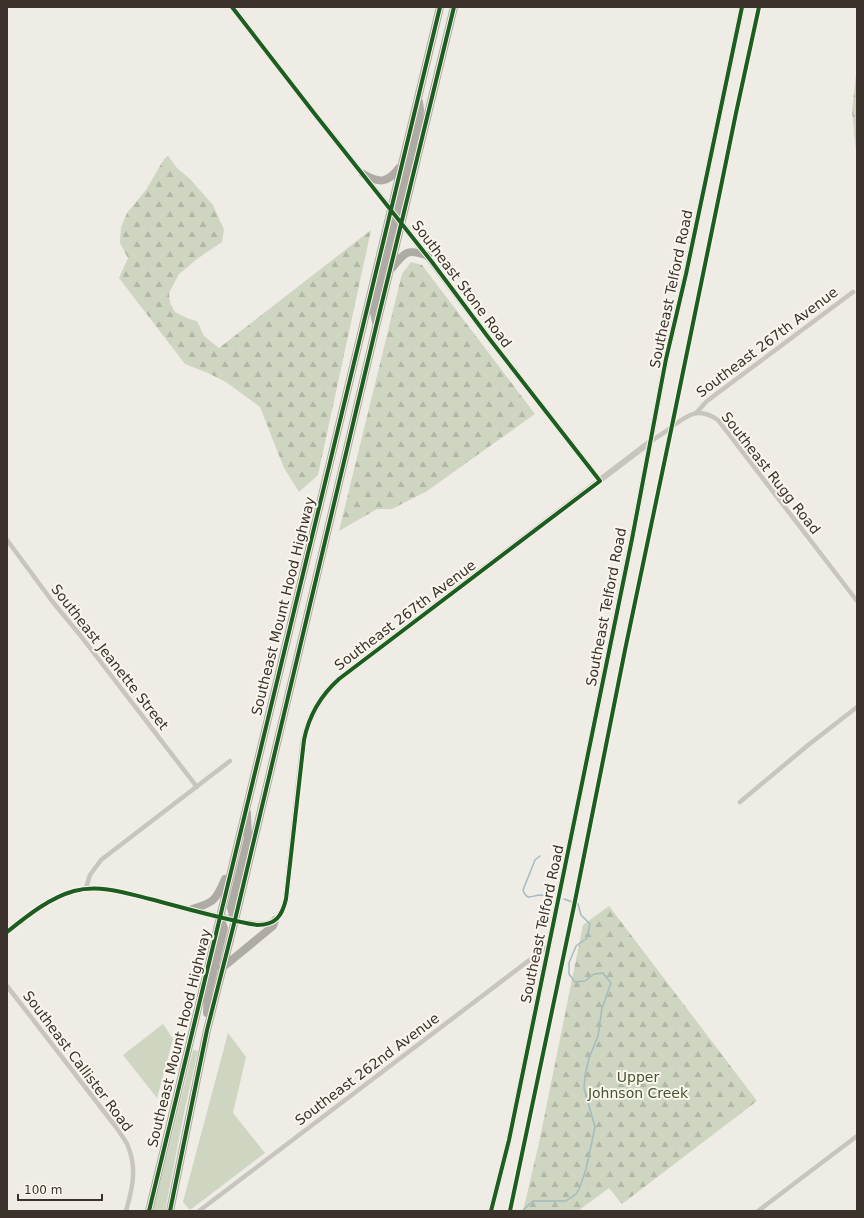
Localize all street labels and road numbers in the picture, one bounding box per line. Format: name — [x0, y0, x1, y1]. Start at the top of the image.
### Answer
street label: Southeast Telford Road — [646, 208, 696, 370]
street label: Southeast Stone Road — [409, 217, 515, 351]
street label: Southeast 267th Avenue — [693, 284, 841, 400]
street label: Southeast Rugg Road — [718, 409, 824, 537]
street label: Southeast Mount Hood Highway — [248, 495, 318, 717]
street label: Southeast Telford Road — [583, 526, 629, 688]
street label: Southeast 267th Avenue — [331, 557, 479, 673]
street label: Southeast Jeanette Street — [48, 581, 172, 733]
street label: Southeast Telford Road — [517, 843, 567, 1005]
street label: Southeast Mount Hood Highway — [144, 927, 214, 1149]
street label: Southeast Callister Road — [20, 988, 136, 1134]
street label: Southeast 262nd Avenue — [292, 1010, 442, 1128]

